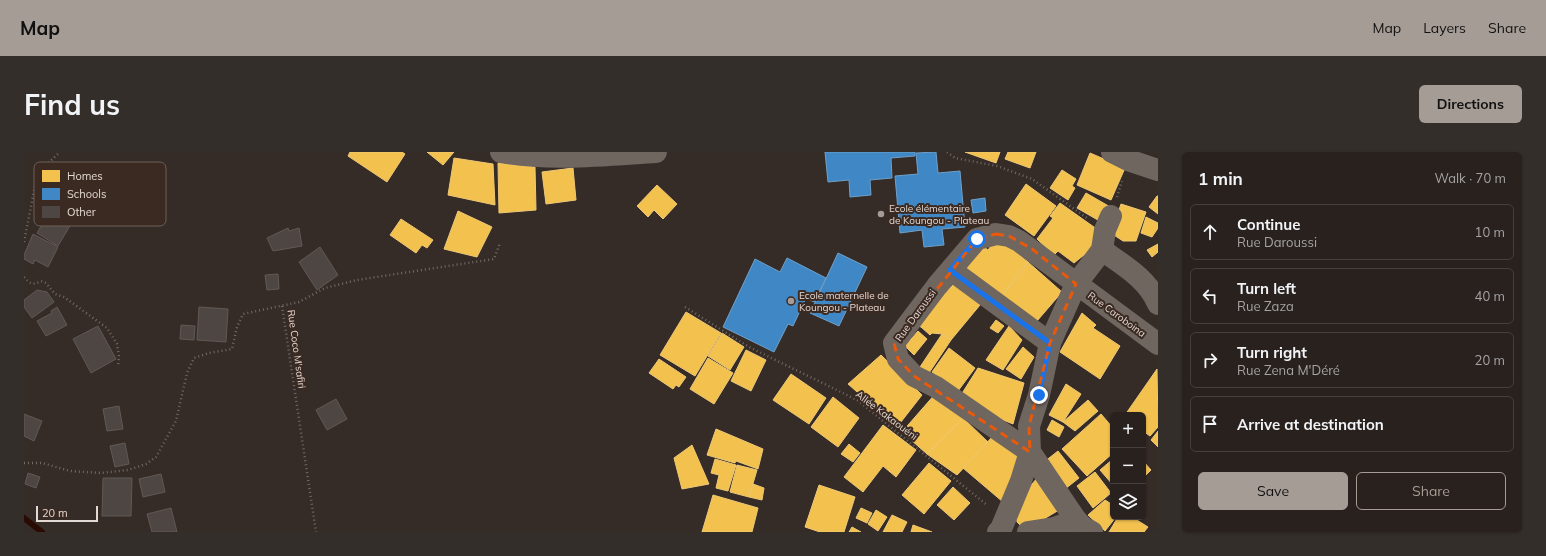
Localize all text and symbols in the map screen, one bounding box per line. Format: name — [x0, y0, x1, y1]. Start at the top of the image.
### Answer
text: Map — [20, 16, 60, 40]
text: Map — [1372, 19, 1401, 37]
text: Layers — [1423, 19, 1466, 37]
text: Share — [1488, 19, 1526, 37]
button: Directions — [1419, 85, 1522, 123]
text: Find us — [24, 87, 120, 122]
legend — [34, 162, 166, 226]
text: 1 min — [1198, 168, 1243, 189]
text: Homes — [67, 169, 103, 183]
text: Walk · 70 m — [1435, 170, 1506, 186]
text: Schools — [67, 187, 106, 201]
place label: Ecole élémentaire de Koungou - Plateau — [889, 202, 989, 227]
text: Other — [67, 205, 96, 219]
marker: Ecole élémentaire de Koungou - Plateau — [876, 209, 886, 219]
text: Continue — [1237, 215, 1300, 234]
icon: ahead — [1199, 221, 1221, 243]
text: 10 m — [1475, 224, 1505, 240]
route start — [968, 230, 986, 248]
text: Rue Daroussi — [1237, 234, 1317, 250]
text: Turn left — [1237, 279, 1296, 298]
icon: left — [1199, 285, 1221, 307]
street label: Rue Daroussi — [892, 287, 939, 344]
text: 40 m — [1475, 288, 1505, 304]
place label: Ecole maternelle de Koungou - Plateau — [799, 289, 889, 314]
street label: Rue Caroboina — [1085, 289, 1148, 340]
marker: Ecole maternelle de Koungou - Plateau — [786, 296, 796, 306]
text: Rue Zaza — [1237, 298, 1294, 314]
street label: Rue Coco M'safiri — [285, 309, 308, 389]
text: Turn right — [1237, 343, 1307, 362]
icon: right — [1199, 349, 1221, 371]
text: 20 m — [1475, 352, 1505, 368]
text: Rue Zena M'Déré — [1237, 362, 1340, 378]
route end — [1030, 386, 1048, 404]
street label: Allée Kakaouéni — [853, 388, 920, 443]
map controls — [1110, 412, 1146, 520]
button: + — [1110, 412, 1146, 448]
icon: arrive — [1199, 413, 1221, 435]
text: Arrive at destination — [1237, 415, 1384, 434]
button: − — [1110, 448, 1146, 484]
button: Save — [1198, 472, 1348, 510]
button: Share — [1356, 472, 1506, 510]
button: layers — [1110, 484, 1146, 520]
scale bar — [36, 504, 98, 523]
text: 20 m — [42, 506, 68, 520]

